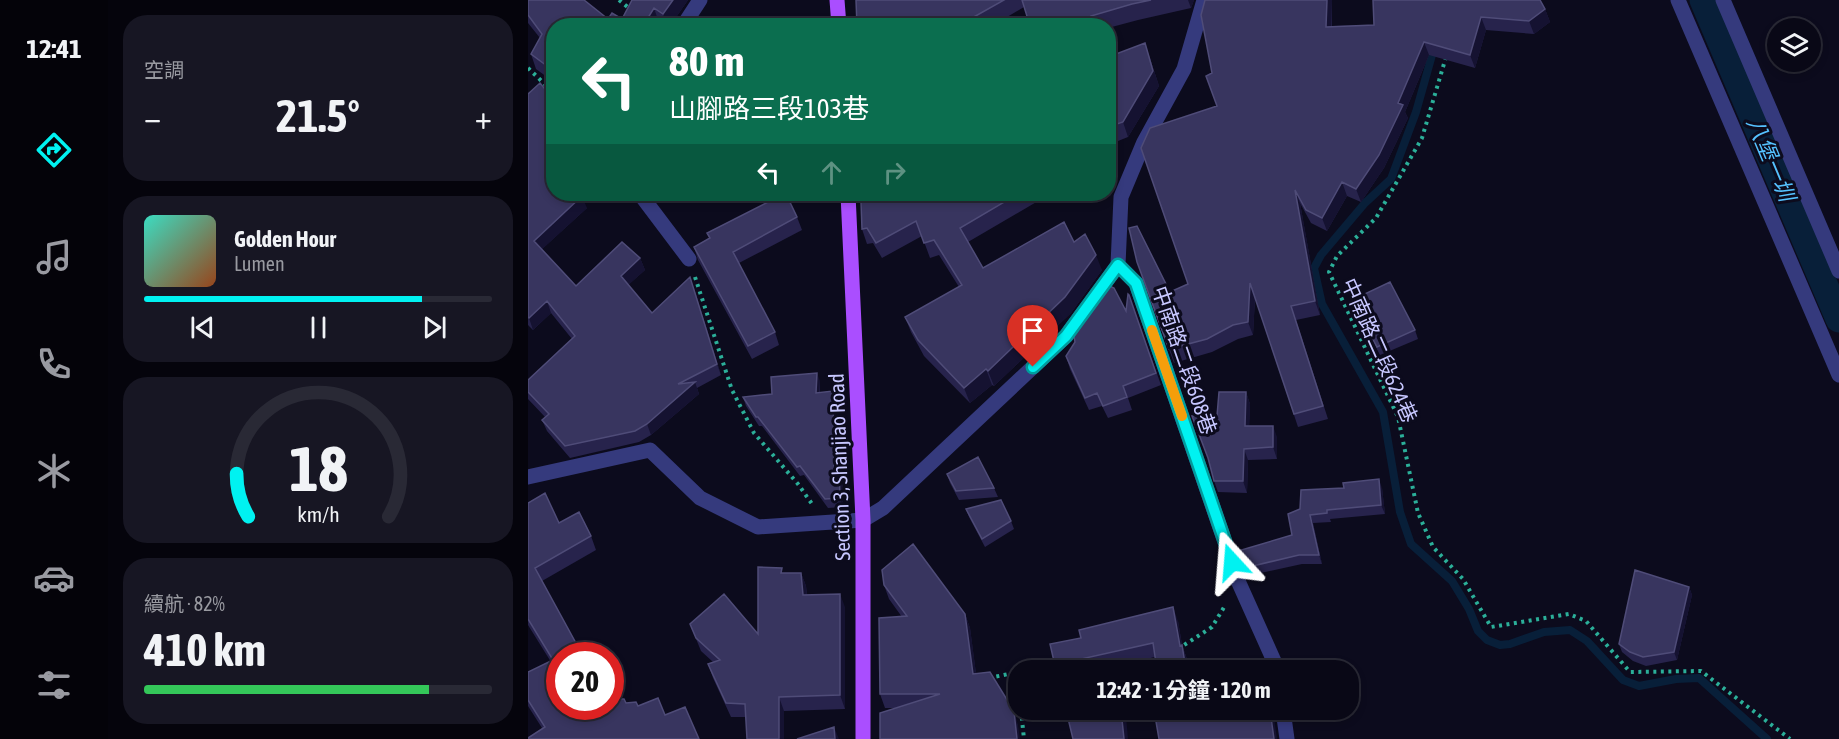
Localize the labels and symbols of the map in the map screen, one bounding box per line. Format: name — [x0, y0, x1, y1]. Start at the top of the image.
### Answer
water label: 八堡一圳 — [1742, 113, 1801, 207]
street label: 中南路二段624巷 — [1337, 274, 1423, 426]
street label: 中南路二段608巷 — [1148, 283, 1222, 437]
pin — [1007, 305, 1058, 367]
street label: Section 3, Shanjiao Road — [824, 373, 854, 561]
position arrow — [1200, 530, 1264, 594]
speed limit sign: 20 — [546, 642, 624, 720]

